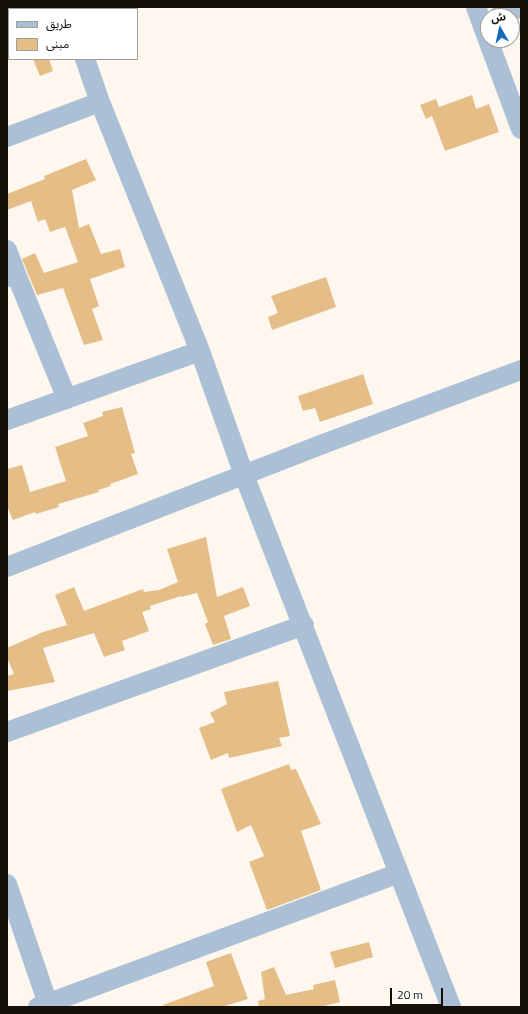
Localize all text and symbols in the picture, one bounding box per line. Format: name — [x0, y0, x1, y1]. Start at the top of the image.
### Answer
legend — [8, 8, 138, 60]
north arrow — [480, 8, 520, 48]
text: ش — [490, 8, 507, 26]
text: طريق — [46, 14, 72, 33]
text: مبنى — [46, 34, 69, 53]
scale bar — [392, 980, 445, 1006]
text: 20 m — [397, 985, 423, 1004]

